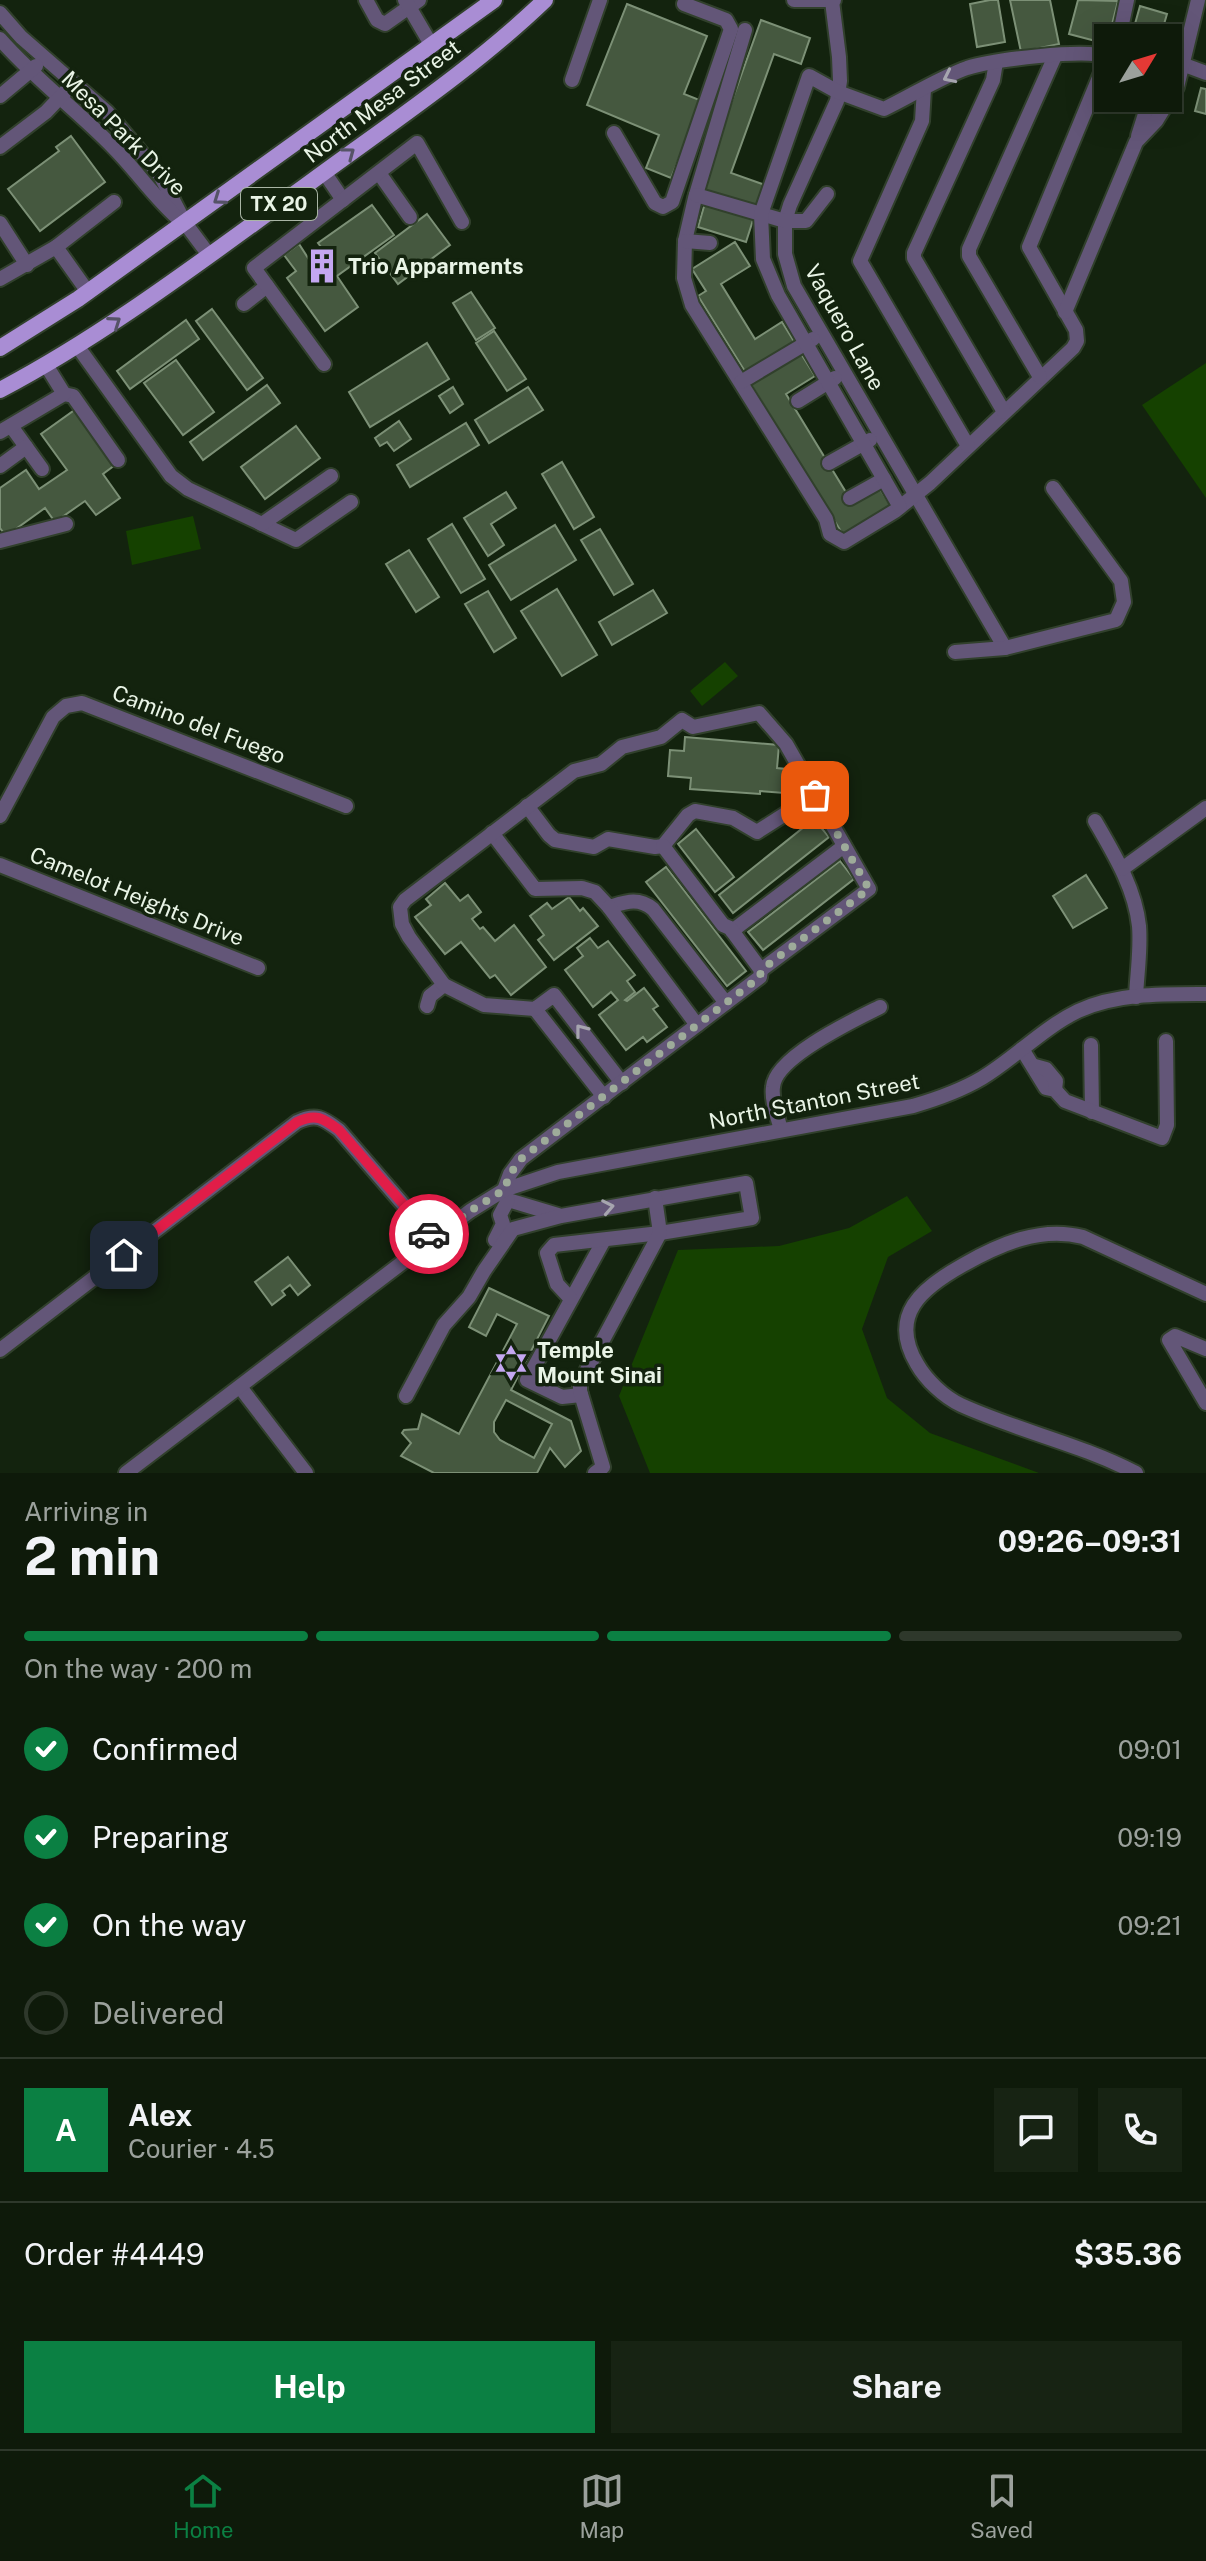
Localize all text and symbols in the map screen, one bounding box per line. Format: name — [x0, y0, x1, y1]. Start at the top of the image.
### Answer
north arrow — [1094, 24, 1182, 112]
map controls — [1094, 24, 1182, 112]
street label: North Mesa Street — [299, 34, 465, 168]
street label: Mesa Park Drive — [56, 65, 192, 201]
one-way arrow — [943, 67, 958, 83]
one-way arrow — [340, 149, 355, 163]
road number: TX 20 — [241, 188, 317, 220]
one-way arrow — [213, 189, 228, 204]
building icon: Trio Apparments — [303, 247, 341, 285]
place label: Trio Apparments — [348, 253, 524, 279]
street label: Vaquero Lane — [800, 259, 890, 395]
one-way arrow — [107, 317, 121, 332]
street label: Camino del Fuego — [109, 679, 289, 769]
pin — [781, 761, 849, 829]
icon: bag — [793, 773, 837, 817]
street label: Camelot Heights Drive — [26, 841, 248, 951]
one-way arrow — [576, 1024, 590, 1038]
street label: North Stanton Street — [707, 1068, 921, 1134]
courier — [389, 1194, 469, 1274]
one-way arrow — [601, 1199, 615, 1216]
icon: car — [407, 1212, 451, 1256]
pin — [90, 1221, 158, 1289]
icon: home — [102, 1233, 146, 1277]
place label: Temple Mount Sinai — [537, 1337, 662, 1388]
synagogue icon: Temple Mount Sinai — [492, 1344, 530, 1382]
text: Arriving in — [24, 1496, 148, 1527]
text: 09:26–09:31 — [998, 1523, 1182, 1559]
text: 2 min — [24, 1526, 160, 1587]
text: On the way · 200 m — [24, 1653, 252, 1684]
icon: check — [24, 1727, 68, 1771]
text: Confirmed — [92, 1731, 238, 1767]
text: 09:01 — [1118, 1734, 1182, 1765]
icon: check — [24, 1815, 68, 1859]
text: Preparing — [92, 1819, 229, 1855]
text: 09:19 — [1117, 1822, 1182, 1853]
icon: check — [24, 1903, 68, 1947]
text: On the way — [92, 1907, 246, 1943]
text: 09:21 — [1118, 1910, 1182, 1941]
text: Delivered — [92, 1995, 224, 2031]
button: chat — [994, 2088, 1078, 2172]
button: phone — [1098, 2088, 1182, 2172]
text: Alex — [128, 2097, 192, 2133]
text: A — [55, 2112, 77, 2148]
text: Courier · 4.5 — [128, 2133, 275, 2164]
text: Order #4449 — [24, 2236, 205, 2272]
text: $35.36 — [1074, 2236, 1182, 2272]
button: Help — [24, 2341, 595, 2433]
button: Share — [611, 2341, 1182, 2433]
tab: Home — [173, 2469, 234, 2543]
tab: Map — [580, 2469, 624, 2543]
tab: Saved — [970, 2469, 1033, 2543]

